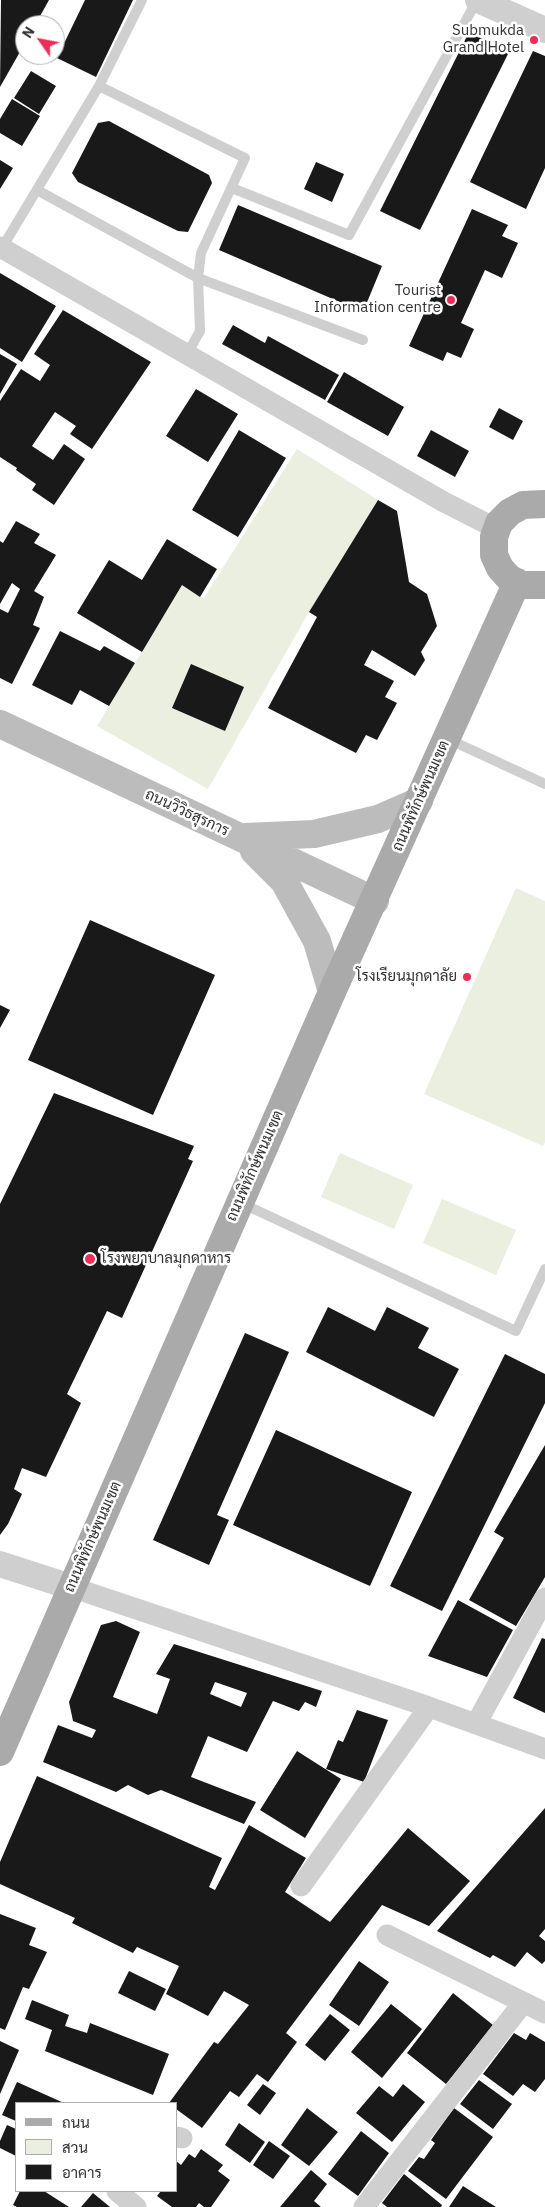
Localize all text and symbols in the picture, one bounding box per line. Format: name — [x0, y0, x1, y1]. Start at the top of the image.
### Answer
north arrow — [15, 15, 65, 65]
place label: Submukda Grand Hotel — [443, 22, 524, 57]
text: N — [18, 23, 39, 42]
marker: Submukda Grand Hotel — [528, 34, 540, 46]
place label: Tourist Information centre — [314, 282, 441, 317]
marker: Tourist Information centre — [445, 294, 457, 306]
street label: ถนนพิทักษ์พนมเขต — [388, 738, 454, 854]
street label: ถนนวิวิธสุรการ — [142, 786, 232, 840]
place label: โรงเรียนมุกดาลัย — [356, 968, 457, 986]
marker: โรงเรียนมุกดาลัย — [461, 971, 473, 983]
street label: ถนนพิทักษ์พนมเขต — [222, 1108, 288, 1224]
place label: โรงพยาบาลมุกดาหาร — [101, 1250, 231, 1268]
marker: โรงพยาบาลมุกดาหาร — [83, 1252, 97, 1266]
street label: ถนนพิทักษ์พนมเขต — [60, 1479, 126, 1595]
legend — [15, 2102, 178, 2192]
text: ถนน — [62, 2113, 90, 2132]
text: สวน — [62, 2138, 88, 2157]
text: อาคาร — [62, 2163, 102, 2182]

